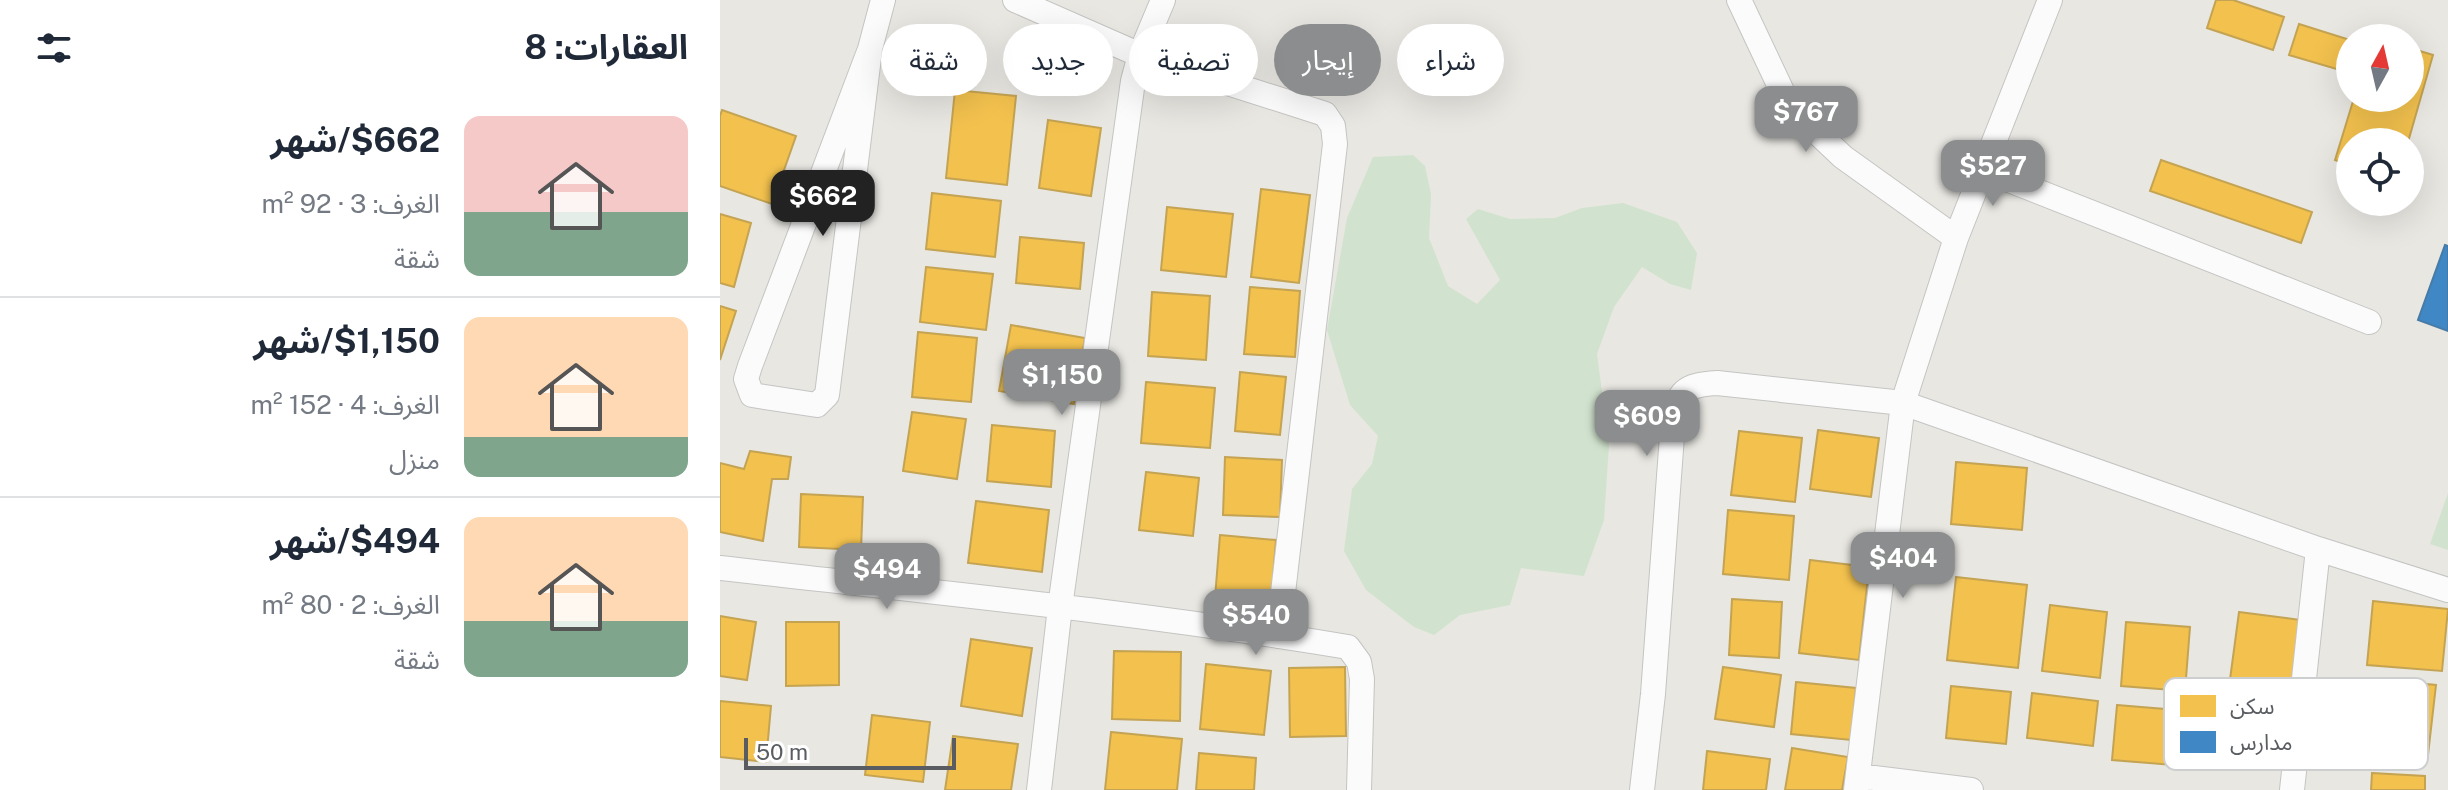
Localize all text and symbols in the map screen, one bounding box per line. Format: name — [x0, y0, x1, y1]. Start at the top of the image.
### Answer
chip: شقة — [881, 24, 987, 96]
chip: جديد — [1003, 24, 1113, 96]
chip: تصفية — [1129, 24, 1258, 96]
chip: إيجار — [1274, 24, 1381, 96]
chip: شراء — [1397, 24, 1504, 96]
north arrow — [2336, 24, 2424, 112]
map controls — [2336, 24, 2424, 216]
icon: filters — [32, 26, 76, 70]
text: العقارات: 8 — [524, 27, 688, 67]
pin: $767 — [1759, 86, 1853, 154]
text: $767 — [1773, 96, 1839, 127]
text: $662/شهر — [270, 120, 440, 160]
button: locate — [2336, 128, 2424, 216]
pin: $527 — [1946, 140, 2040, 208]
icon: home — [528, 148, 624, 244]
text: $527 — [1959, 150, 2027, 181]
pin: $662 — [776, 170, 870, 238]
text: $662 — [789, 180, 857, 211]
text: الغرف: 3 · 92 m² — [261, 188, 440, 219]
text: شقة — [394, 243, 440, 274]
text: $1,150/شهر — [254, 321, 440, 361]
icon: home — [528, 349, 624, 445]
pin: $1,150 — [997, 349, 1127, 417]
text: $1,150 — [1021, 359, 1103, 390]
text: الغرف: 4 · 152 m² — [251, 389, 440, 420]
pin: $609 — [1600, 390, 1694, 458]
text: $609 — [1613, 400, 1681, 431]
text: منزل — [389, 444, 440, 475]
text: $494/شهر — [270, 521, 440, 561]
pin: $404 — [1856, 532, 1950, 600]
text: $404 — [1869, 542, 1937, 573]
pin: $494 — [840, 543, 934, 611]
icon: home — [528, 549, 624, 645]
text: $494 — [853, 553, 921, 584]
text: الغرف: 2 · 80 m² — [262, 589, 440, 620]
pin: $540 — [1209, 589, 1303, 657]
text: $540 — [1221, 599, 1291, 630]
text: شقة — [394, 644, 440, 675]
legend — [2164, 678, 2428, 770]
text: سكن — [2230, 693, 2274, 719]
text: مدارس — [2230, 729, 2293, 756]
scale bar — [744, 734, 956, 770]
text: 50 m — [756, 739, 808, 765]

